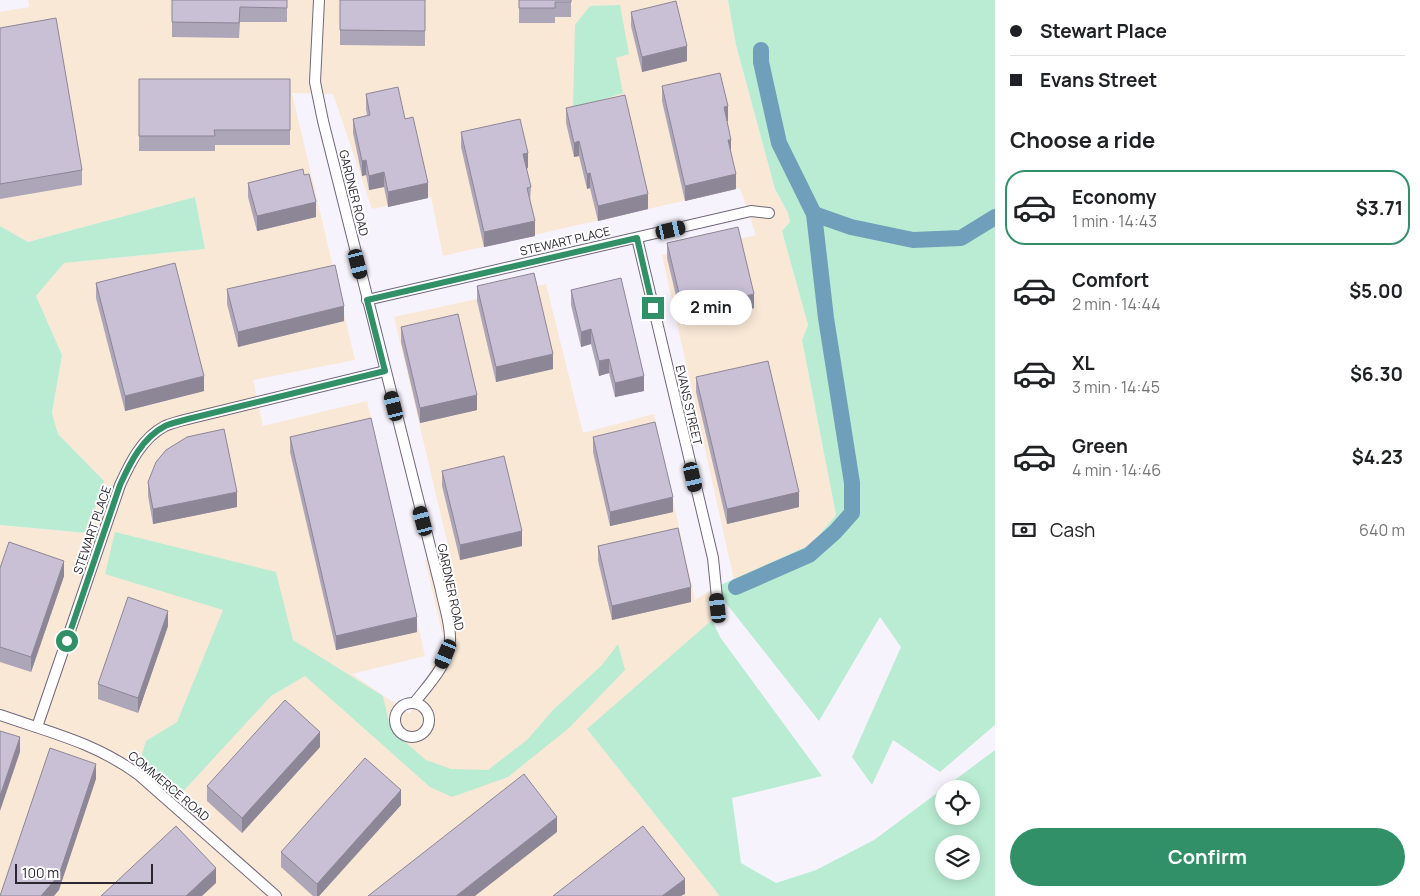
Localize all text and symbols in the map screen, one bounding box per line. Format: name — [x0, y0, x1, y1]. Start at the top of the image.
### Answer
text: Stewart Place — [1040, 18, 1167, 44]
text: Evans Street — [1040, 67, 1157, 93]
text: Choose a ride — [1010, 125, 1155, 155]
street label: GARDNER ROAD — [335, 148, 373, 238]
text: Economy — [1072, 184, 1156, 210]
icon: car — [1012, 185, 1057, 230]
text: $3.71 — [1356, 195, 1403, 221]
text: 1 min · 14:43 — [1072, 210, 1157, 232]
car — [654, 219, 687, 241]
street label: STEWART PLACE — [518, 222, 612, 260]
car — [347, 248, 368, 280]
text: Comfort — [1072, 267, 1149, 293]
icon: car — [1012, 268, 1057, 313]
text: $5.00 — [1349, 278, 1403, 304]
callout: 2 min — [670, 290, 753, 326]
text: 2 min · 14:44 — [1072, 293, 1161, 315]
text: 2 min — [690, 296, 732, 318]
route end — [642, 297, 664, 319]
text: XL — [1072, 350, 1095, 376]
icon: car — [1012, 351, 1057, 396]
text: $6.30 — [1350, 361, 1403, 387]
street label: EVANS STREET — [672, 363, 707, 448]
text: 3 min · 14:45 — [1072, 376, 1160, 398]
car — [383, 390, 404, 422]
text: Green — [1072, 433, 1128, 459]
icon: car — [1012, 434, 1057, 479]
text: $4.23 — [1352, 444, 1403, 470]
text: 4 min · 14:46 — [1072, 459, 1161, 481]
car — [682, 461, 703, 493]
street label: STEWART PLACE — [69, 483, 115, 576]
car — [411, 505, 434, 537]
icon: cash — [1010, 516, 1038, 544]
text: Cash — [1050, 517, 1095, 543]
text: 640 m — [1359, 519, 1405, 541]
street label: GARDNER ROAD — [434, 542, 468, 632]
car — [708, 592, 727, 624]
route start — [56, 630, 78, 652]
car — [433, 637, 458, 671]
street label: COMMERCE ROAD — [125, 747, 213, 825]
map controls — [935, 780, 980, 880]
button: locate — [935, 780, 980, 825]
button: Confirm — [1010, 828, 1405, 886]
button: layers — [935, 835, 980, 880]
scale bar — [15, 861, 152, 884]
text: 100 m — [22, 863, 59, 882]

